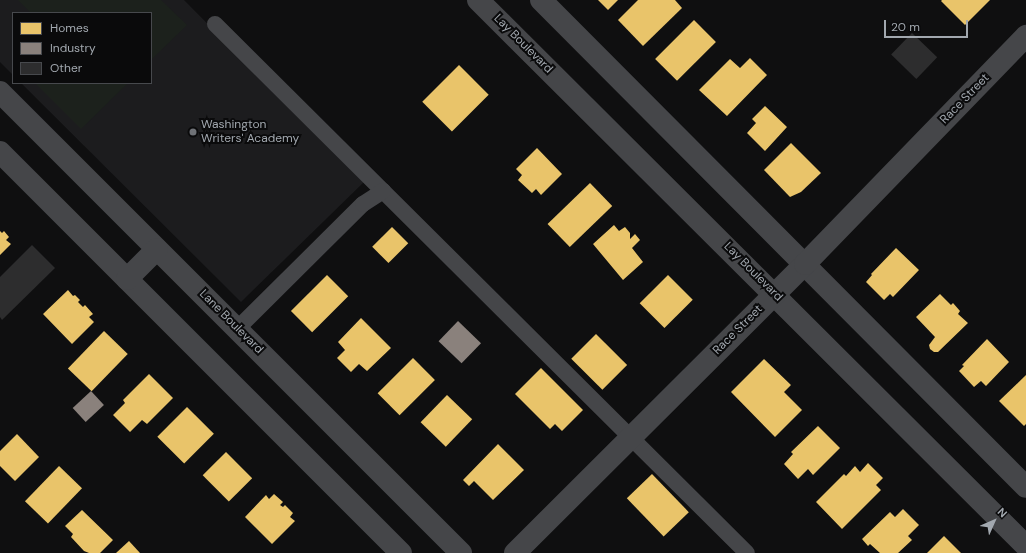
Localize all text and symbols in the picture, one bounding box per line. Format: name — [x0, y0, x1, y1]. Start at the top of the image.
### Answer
legend — [12, 12, 152, 84]
street label: Lay Boulevard — [491, 12, 555, 76]
scale bar — [886, 12, 970, 38]
text: 20 m — [891, 19, 920, 35]
text: Homes — [50, 20, 89, 36]
text: Industry — [50, 40, 96, 56]
text: Other — [50, 60, 82, 76]
street label: Race Street — [937, 71, 993, 127]
place label: Washington Writers' Academy — [201, 118, 299, 146]
marker: Washington Writers' Academy — [188, 127, 198, 137]
street label: Lay Boulevard — [721, 240, 785, 304]
street label: Lane Boulevard — [196, 287, 266, 357]
street label: Race Street — [710, 302, 766, 358]
north arrow — [974, 501, 1014, 541]
text: N — [995, 505, 1010, 520]

